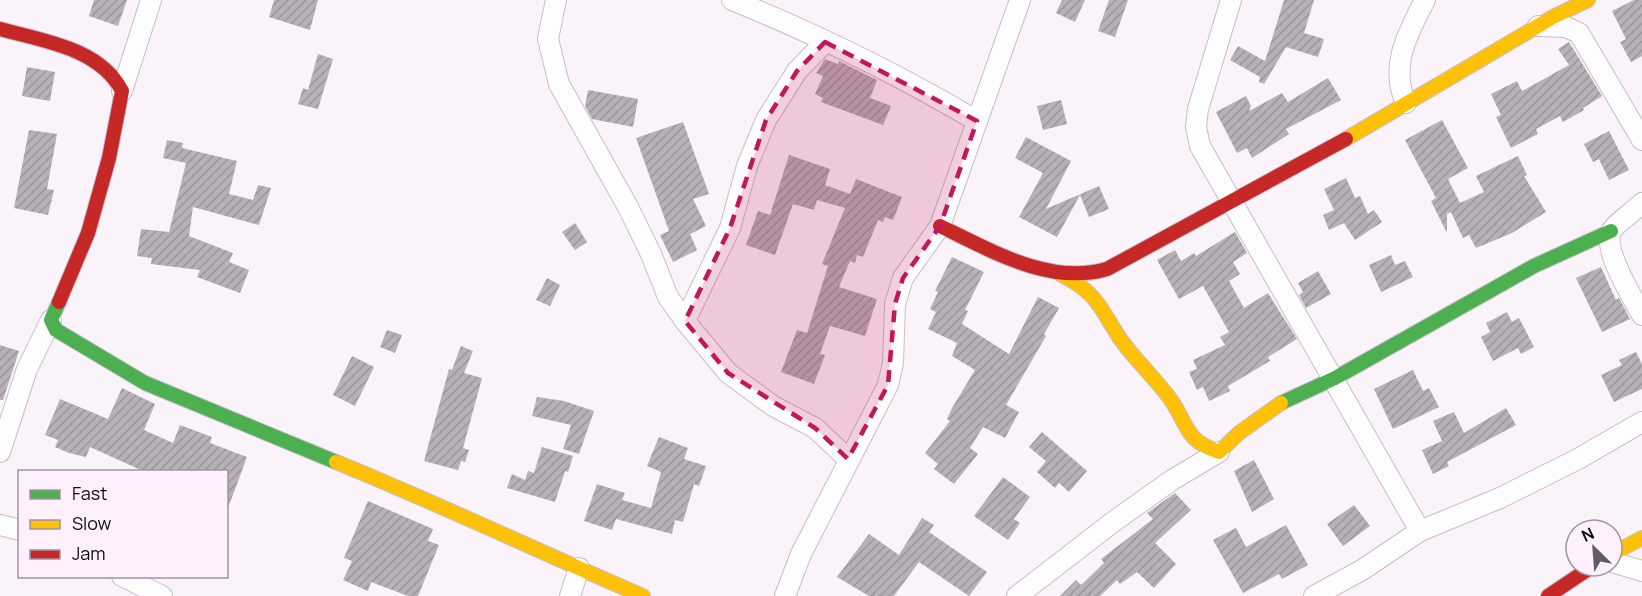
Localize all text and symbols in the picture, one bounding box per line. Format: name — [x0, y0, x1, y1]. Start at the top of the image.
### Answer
legend — [18, 470, 228, 578]
text: Fast — [72, 481, 107, 505]
text: Slow — [72, 511, 112, 535]
north arrow — [1564, 518, 1624, 578]
text: N — [1578, 522, 1598, 547]
text: Jam — [72, 541, 106, 565]

